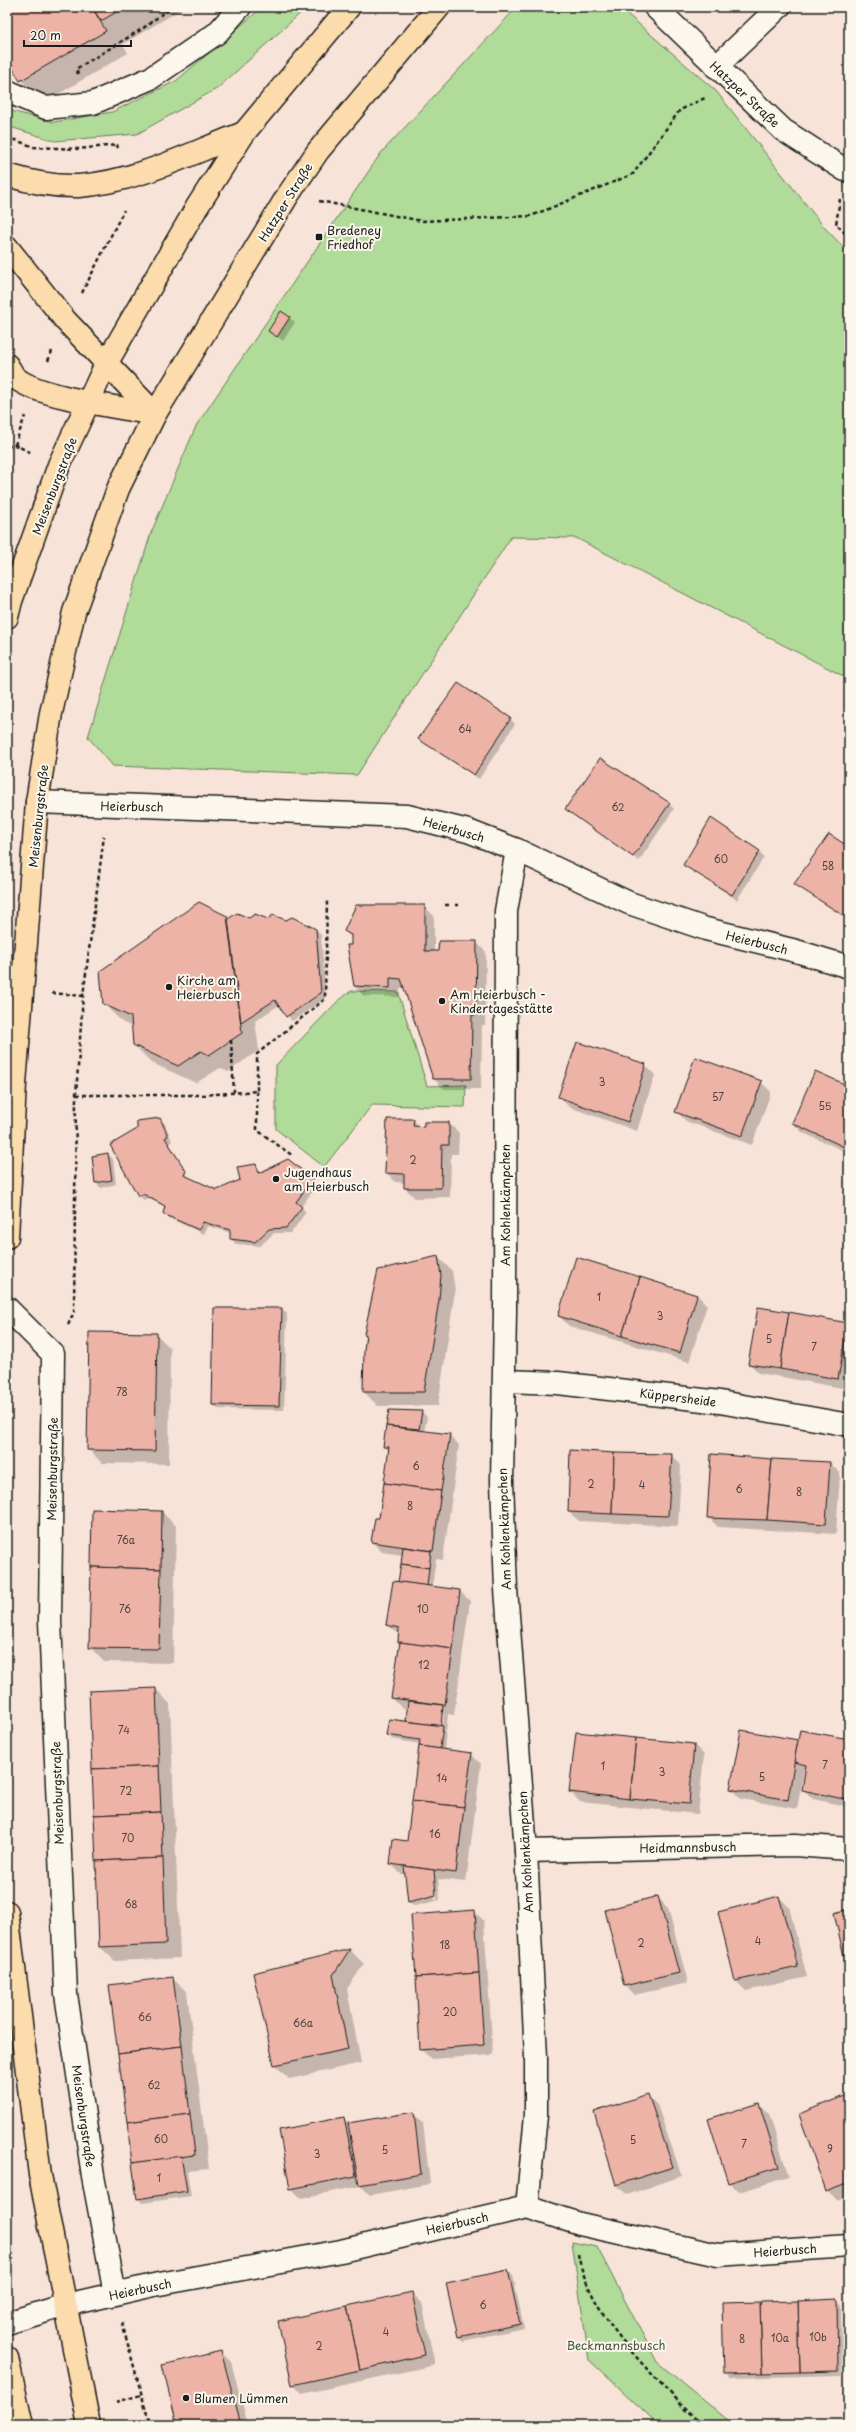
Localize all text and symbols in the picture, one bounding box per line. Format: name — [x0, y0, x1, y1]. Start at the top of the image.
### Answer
scale bar — [24, 22, 131, 48]
text: 20 m — [30, 26, 61, 44]
street label: Hatzper Straße — [706, 57, 784, 131]
street label: Hatzper Straße — [254, 159, 316, 245]
place label: Bredeney Friedhof — [327, 221, 381, 253]
marker: Bredeney Friedhof — [314, 232, 324, 242]
street label: Meisenburgstraße — [27, 435, 81, 537]
house number: 64 — [458, 721, 472, 736]
street label: Meisenburgstraße — [24, 764, 52, 868]
street label: Heierbusch — [100, 796, 164, 816]
house number: 62 — [611, 799, 625, 814]
street label: Heierbusch — [421, 812, 487, 846]
house number: 60 — [714, 851, 728, 866]
house number: 58 — [822, 858, 834, 873]
street label: Heierbusch — [724, 926, 790, 958]
place label: Kirche am Heierbusch — [177, 971, 240, 1003]
marker: Kirche am Heierbusch — [164, 982, 174, 992]
place label: Am Heierbusch - Kindertagesstätte — [450, 985, 553, 1017]
marker: Am Heierbusch - Kindertagesstätte — [437, 996, 447, 1006]
house number: 3 — [599, 1074, 605, 1089]
house number: 57 — [712, 1089, 724, 1104]
house number: 55 — [819, 1098, 832, 1113]
street label: Am Kohlenkämpchen — [496, 1144, 514, 1266]
house number: 2 — [409, 1152, 417, 1167]
place label: Jugendhaus am Heierbusch — [284, 1163, 369, 1195]
marker: Jugendhaus am Heierbusch — [271, 1174, 281, 1184]
house number: 1 — [597, 1289, 601, 1304]
house number: 3 — [657, 1308, 663, 1323]
house number: 5 — [766, 1331, 772, 1346]
house number: 7 — [811, 1339, 817, 1354]
street label: Küppersheide — [639, 1383, 717, 1411]
house number: 78 — [116, 1384, 128, 1399]
street label: Meisenburgstraße — [42, 1417, 62, 1521]
house number: 6 — [412, 1458, 420, 1473]
street label: Am Kohlenkämpchen — [493, 1468, 515, 1590]
house number: 2 — [587, 1476, 595, 1491]
house number: 4 — [639, 1477, 646, 1492]
house number: 6 — [735, 1481, 743, 1496]
house number: 8 — [796, 1484, 802, 1499]
house number: 8 — [407, 1498, 413, 1513]
house number: 76a — [117, 1532, 136, 1547]
house number: 76 — [119, 1601, 131, 1616]
house number: 10 — [417, 1601, 429, 1616]
house number: 12 — [418, 1657, 430, 1672]
house number: 74 — [118, 1722, 130, 1737]
street label: Meisenburgstraße — [46, 1741, 68, 1845]
house number: 7 — [822, 1757, 828, 1772]
house number: 1 — [601, 1758, 605, 1773]
house number: 3 — [659, 1764, 665, 1779]
house number: 5 — [759, 1769, 765, 1784]
house number: 14 — [436, 1770, 448, 1785]
house number: 72 — [120, 1783, 132, 1798]
street label: Am Kohlenkämpchen — [513, 1791, 537, 1913]
house number: 16 — [429, 1826, 441, 1841]
house number: 70 — [122, 1830, 134, 1845]
street label: Heidmannsbusch — [639, 1837, 737, 1857]
house number: 68 — [124, 1896, 138, 1911]
house number: 4 — [755, 1933, 762, 1948]
house number: 2 — [637, 1935, 645, 1950]
house number: 18 — [440, 1937, 450, 1952]
house number: 20 — [443, 2004, 457, 2019]
house number: 66 — [138, 2009, 152, 2024]
house number: 66a — [293, 2015, 314, 2030]
street label: Meisenburgstraße — [68, 2064, 100, 2168]
house number: 62 — [147, 2077, 161, 2092]
house number: 60 — [154, 2131, 168, 2146]
house number: 5 — [630, 2132, 636, 2147]
house number: 7 — [741, 2136, 747, 2151]
house number: 9 — [827, 2141, 833, 2156]
house number: 5 — [382, 2142, 388, 2157]
house number: 3 — [314, 2146, 320, 2161]
house number: 1 — [157, 2170, 161, 2185]
street label: Heierbusch — [424, 2207, 490, 2239]
street label: Heierbusch — [753, 2239, 817, 2261]
street label: Heierbusch — [107, 2274, 173, 2304]
house number: 6 — [479, 2297, 487, 2312]
house number: 4 — [383, 2324, 390, 2339]
house number: 10b — [809, 2329, 827, 2344]
house number: 10a — [771, 2330, 790, 2345]
house number: 8 — [739, 2331, 745, 2346]
park label: Beckmannsbusch — [566, 2336, 666, 2354]
house number: 2 — [315, 2338, 323, 2353]
place label: Blumen Lümmen — [194, 2389, 289, 2407]
marker: Blumen Lümmen — [181, 2393, 191, 2403]

